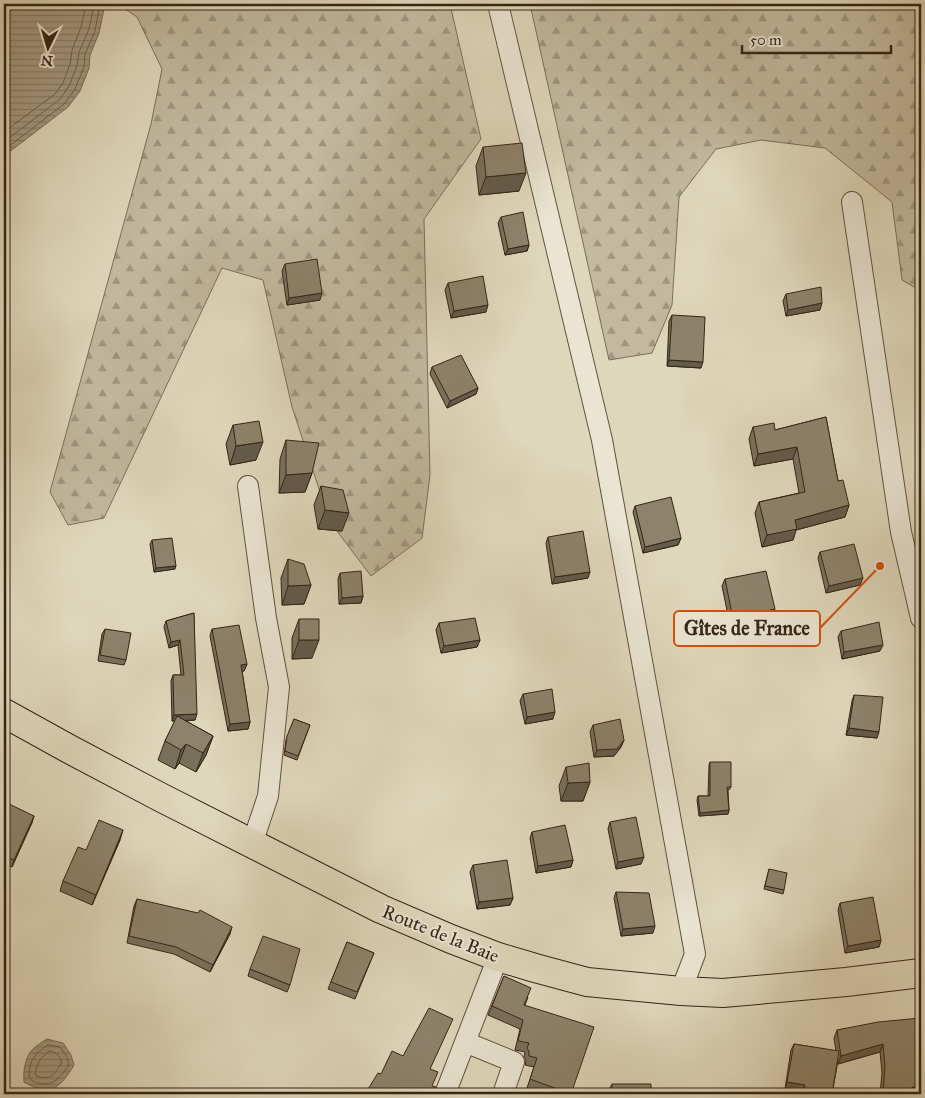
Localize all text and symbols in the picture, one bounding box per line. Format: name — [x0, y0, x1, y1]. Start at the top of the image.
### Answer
north arrow — [22, 22, 72, 72]
scale bar — [742, 22, 891, 54]
text: 50 m — [750, 31, 782, 49]
text: N — [40, 51, 54, 69]
callout: Gîtes de France — [674, 611, 820, 646]
text: Gîtes de France — [684, 616, 811, 640]
street label: Route de la Baie — [379, 900, 503, 967]

